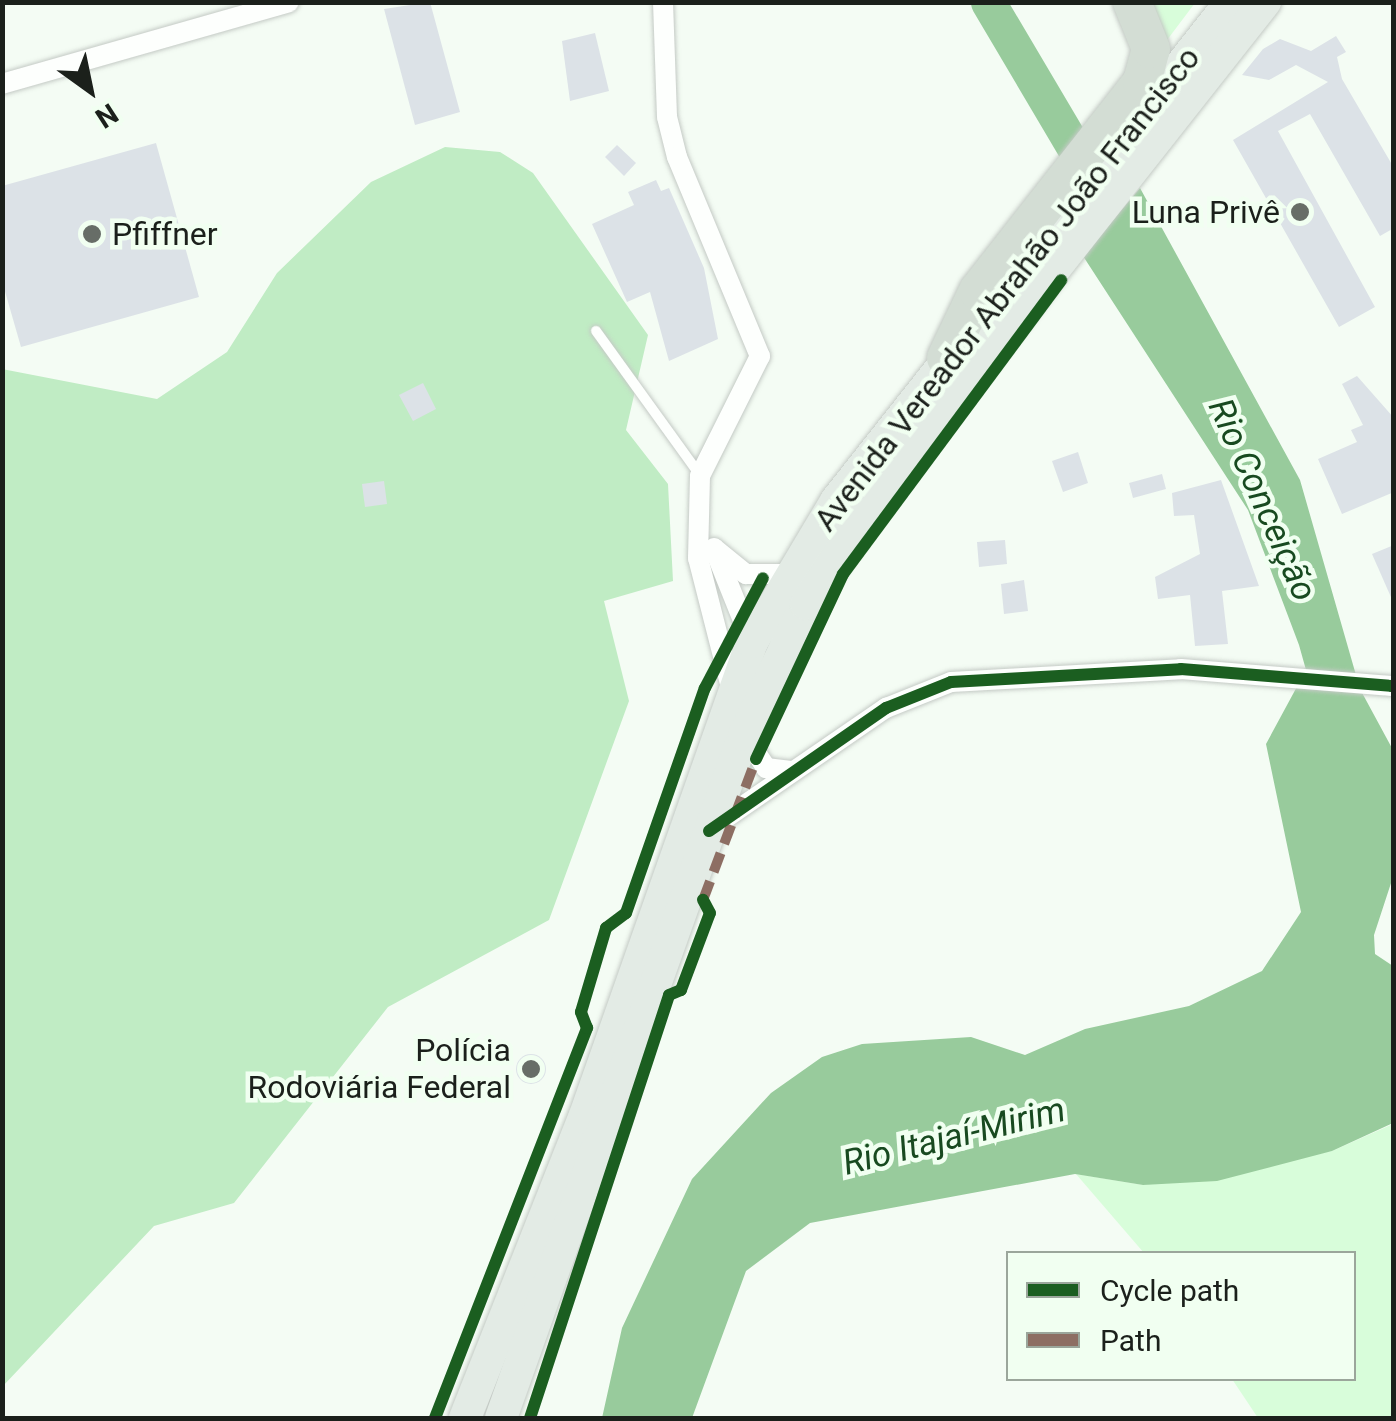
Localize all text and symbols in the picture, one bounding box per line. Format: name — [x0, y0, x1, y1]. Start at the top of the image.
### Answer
street label: Avenida Vereador Abrahão João Francisco — [806, 39, 1208, 539]
north arrow — [40, 40, 140, 140]
text: N — [89, 96, 124, 135]
place label: Luna Privê — [1132, 193, 1280, 231]
marker: Luna Privê — [1289, 201, 1311, 223]
place label: Pfiffner — [112, 215, 218, 253]
marker: Pfiffner — [81, 223, 103, 245]
water label: Rio Conceição — [1199, 392, 1325, 608]
place label: Polícia Rodoviária Federal — [248, 1032, 511, 1107]
marker: Polícia Rodoviária Federal — [520, 1058, 542, 1080]
water label: Rio Itajaí-Mirim — [838, 1089, 1070, 1185]
legend — [1006, 1251, 1356, 1381]
text: Cycle path — [1100, 1273, 1239, 1308]
text: Path — [1100, 1323, 1161, 1358]

